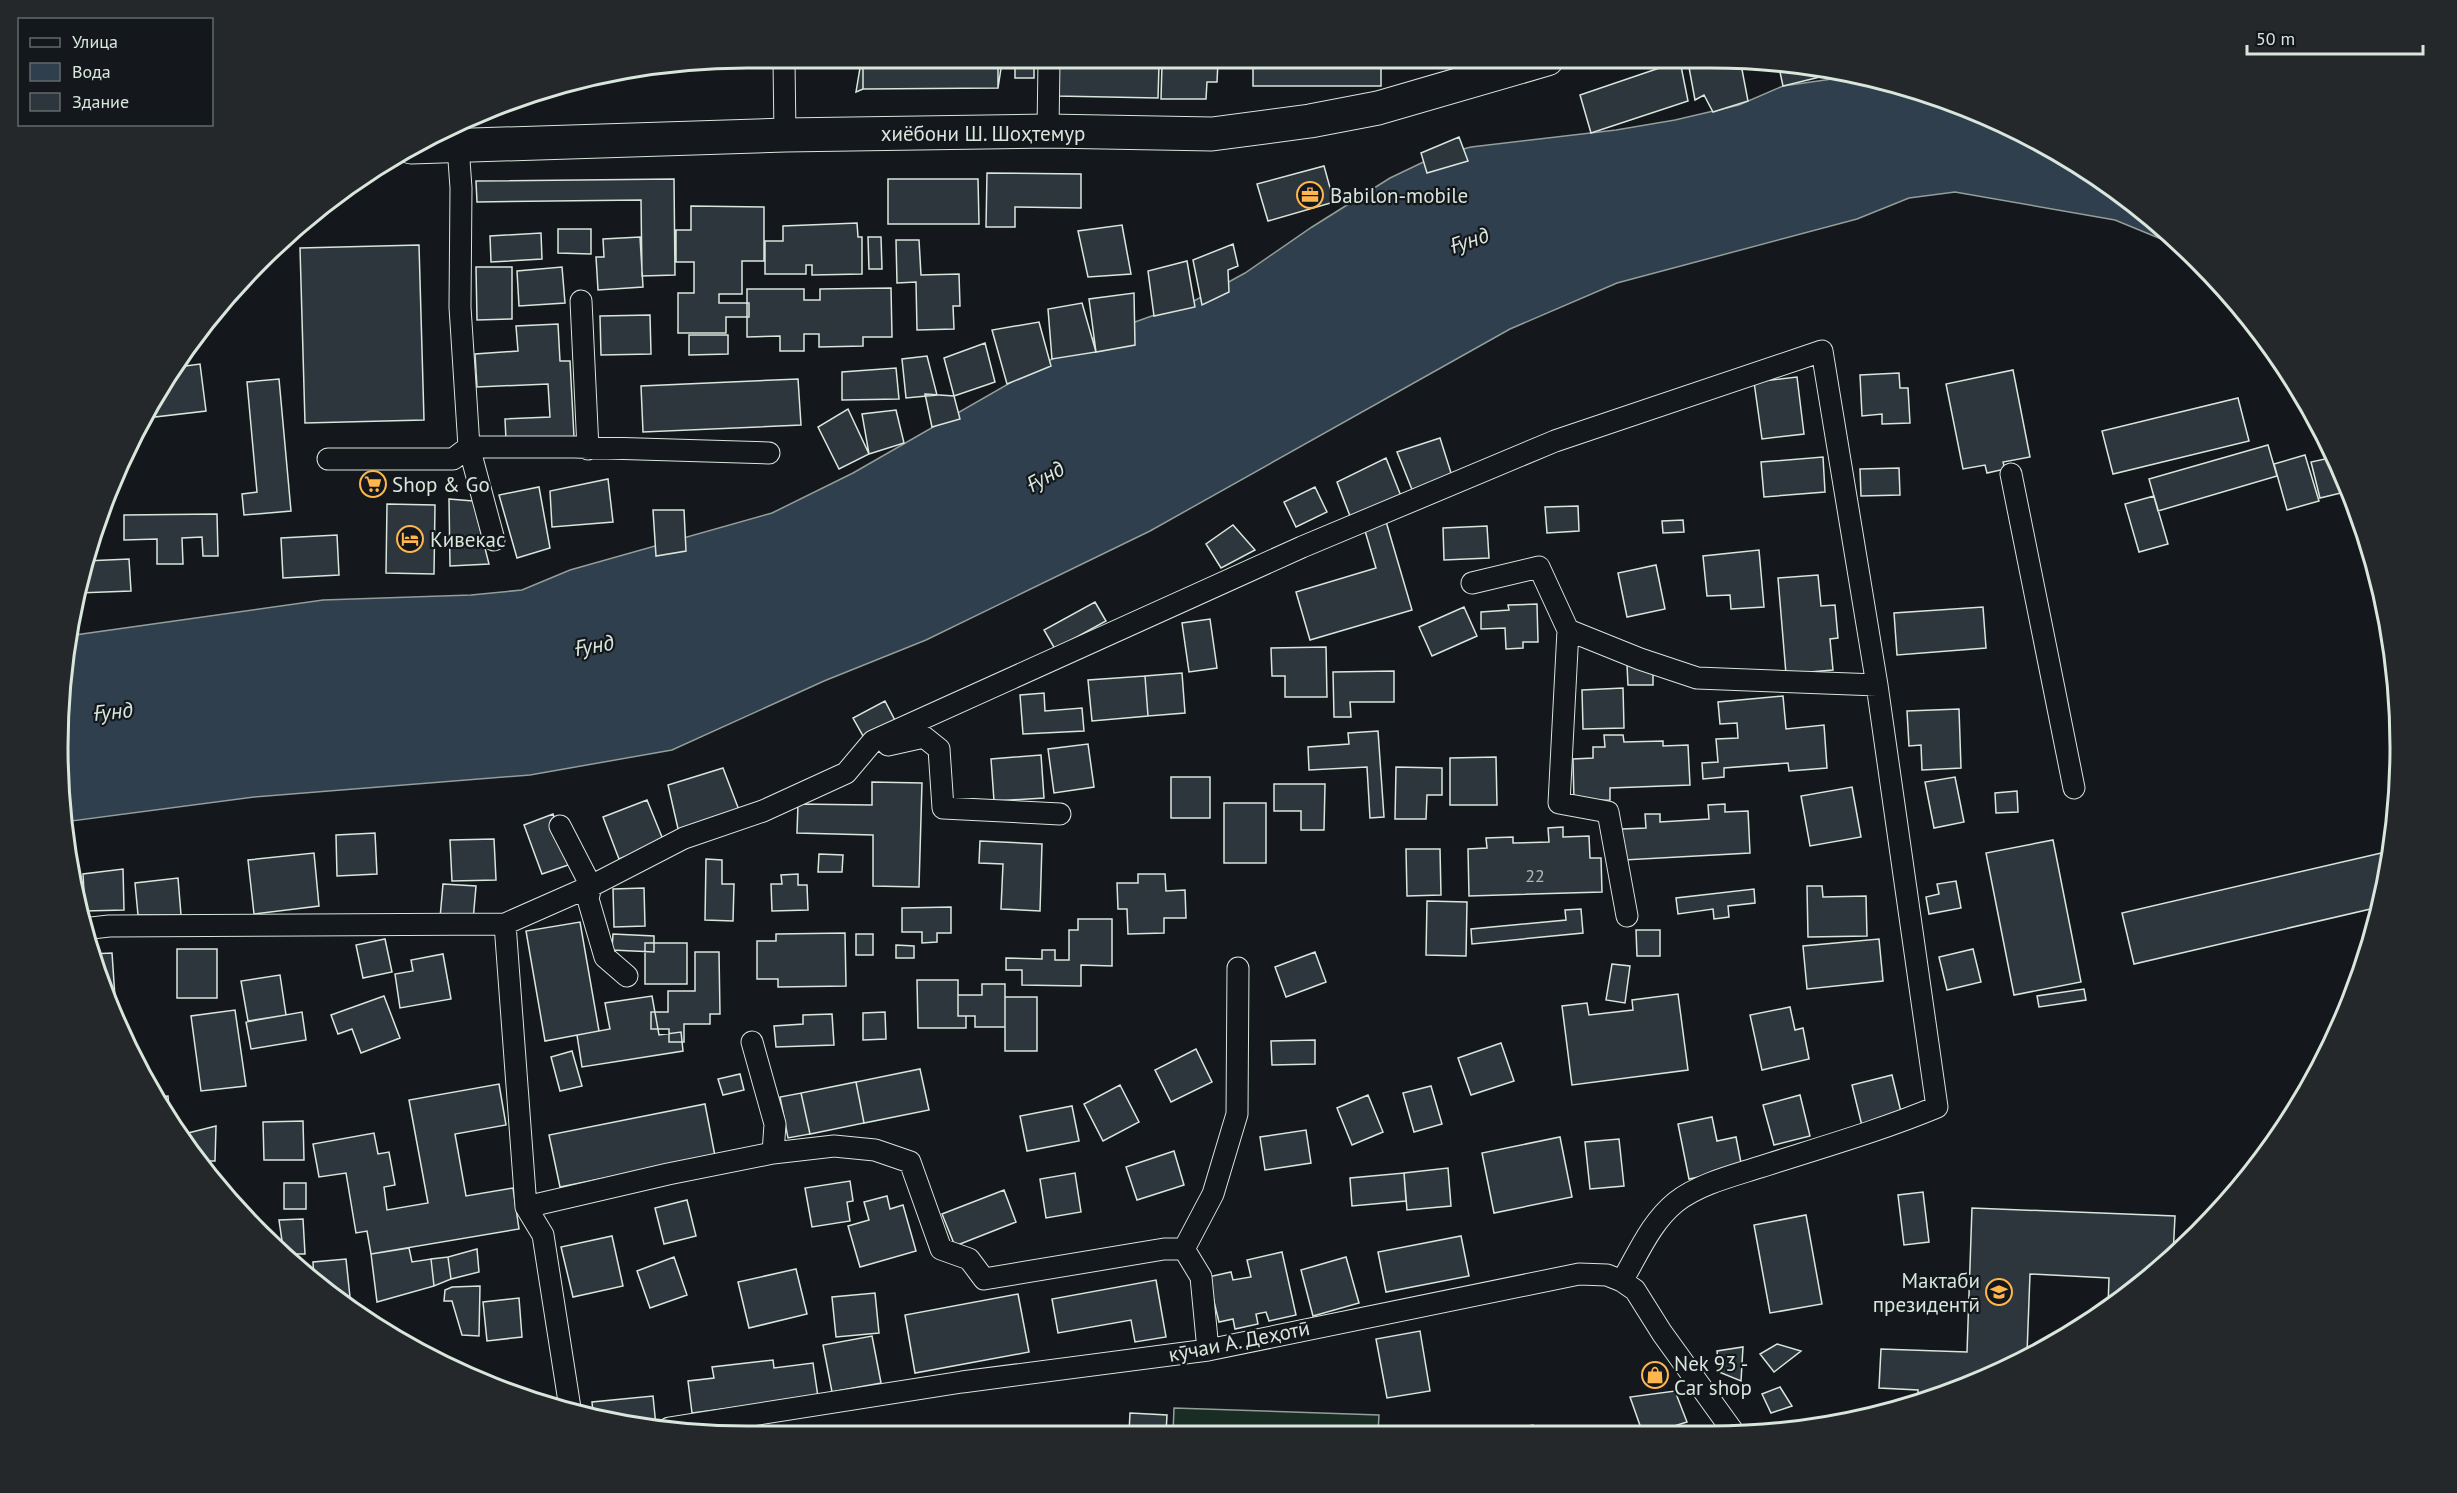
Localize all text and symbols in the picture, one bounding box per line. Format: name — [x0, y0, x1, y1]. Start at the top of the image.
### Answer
legend — [18, 18, 213, 126]
scale bar — [2247, 18, 2422, 56]
text: 50 m — [2256, 27, 2295, 50]
text: Улица — [72, 30, 118, 53]
text: Вода — [72, 60, 111, 83]
text: Здание — [72, 90, 129, 113]
street label: хиёбони Ш. Шоҳтемур — [881, 120, 1085, 147]
office icon: Babilon-mobile — [1295, 180, 1325, 210]
place label: Babilon-mobile — [1330, 182, 1468, 209]
water label: Ғунд — [1446, 220, 1493, 260]
water label: Ғунд — [1021, 454, 1069, 498]
supermarket icon: Shop & Go — [358, 469, 388, 499]
place label: Shop & Go — [392, 471, 490, 498]
hotel icon: Кивекас — [395, 524, 425, 554]
place label: Кивекас — [430, 526, 505, 553]
water label: Ғунд — [572, 628, 616, 662]
water label: Ғунд — [92, 695, 134, 727]
house number: 22 — [1525, 864, 1545, 887]
place label: Мактаби президентӣ — [1873, 1267, 1980, 1318]
school or university icon: Мактаби президентӣ — [1984, 1277, 2014, 1307]
street label: кӯчаи А. Деҳотӣ — [1166, 1314, 1312, 1368]
place label: Nek 93 - Car shop — [1674, 1350, 1752, 1401]
shop icon: Nek 93 - Car shop — [1640, 1360, 1670, 1390]

